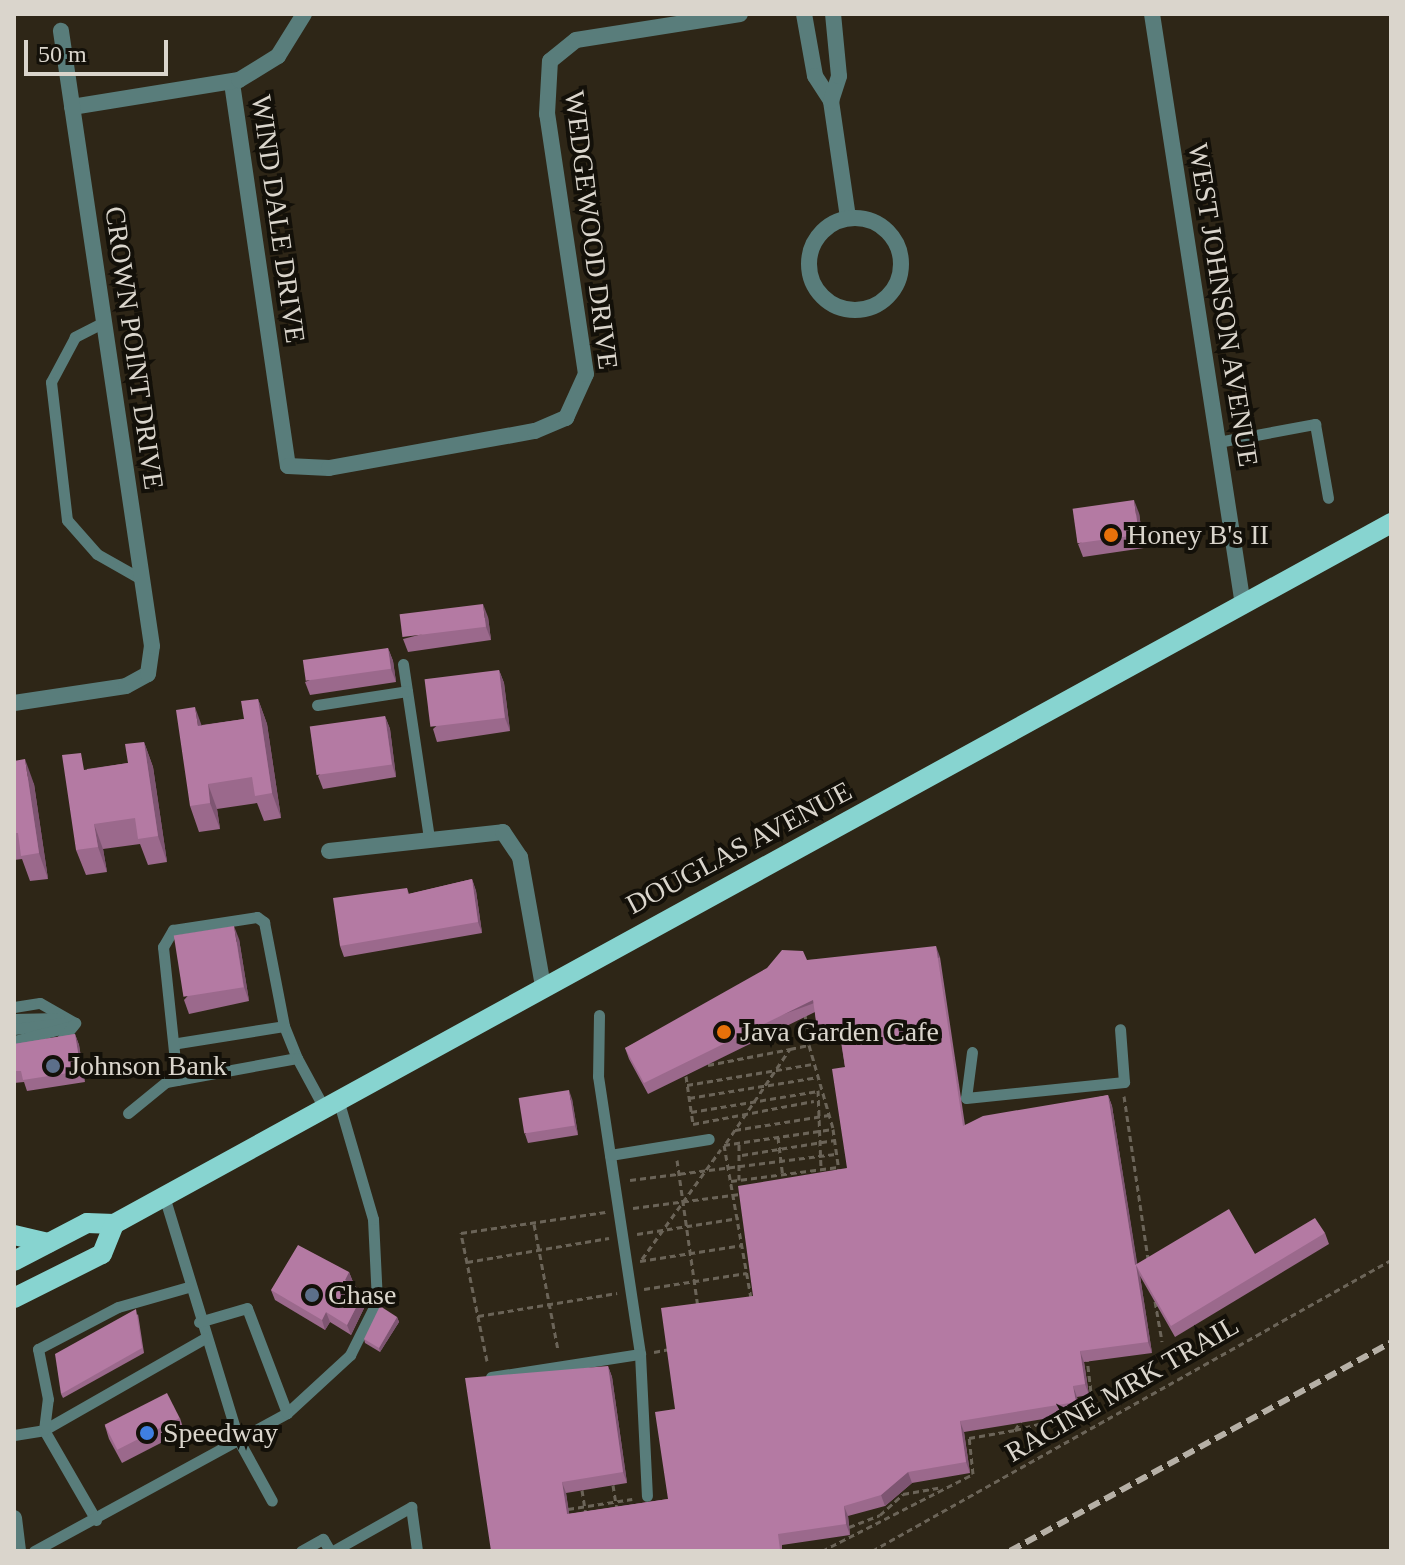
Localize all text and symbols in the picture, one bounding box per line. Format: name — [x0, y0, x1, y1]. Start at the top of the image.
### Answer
scale bar — [28, 24, 172, 74]
text: 50 m — [38, 41, 87, 67]
street label: WEDGEWOOD DRIVE — [557, 89, 625, 371]
street label: WIND DALE DRIVE — [244, 93, 312, 345]
street label: WEST JOHNSON AVENUE — [1181, 140, 1265, 470]
street label: CROWN POINT DRIVE — [97, 204, 171, 492]
place label: Honey B's II — [1127, 518, 1269, 552]
marker: Honey B's II — [1102, 526, 1120, 544]
street label: DOUGLAS AVENUE — [620, 774, 858, 922]
place label: Java Garden Cafe — [740, 1015, 939, 1049]
marker: Java Garden Cafe — [715, 1023, 733, 1041]
place label: Johnson Bank — [69, 1049, 227, 1083]
marker: Johnson Bank — [44, 1057, 62, 1075]
place label: Chase — [328, 1278, 396, 1312]
marker: Chase — [303, 1286, 321, 1304]
street label: RACINE MRK TRAIL — [999, 1308, 1245, 1470]
place label: Speedway — [163, 1416, 278, 1450]
marker: Speedway — [138, 1424, 156, 1442]

